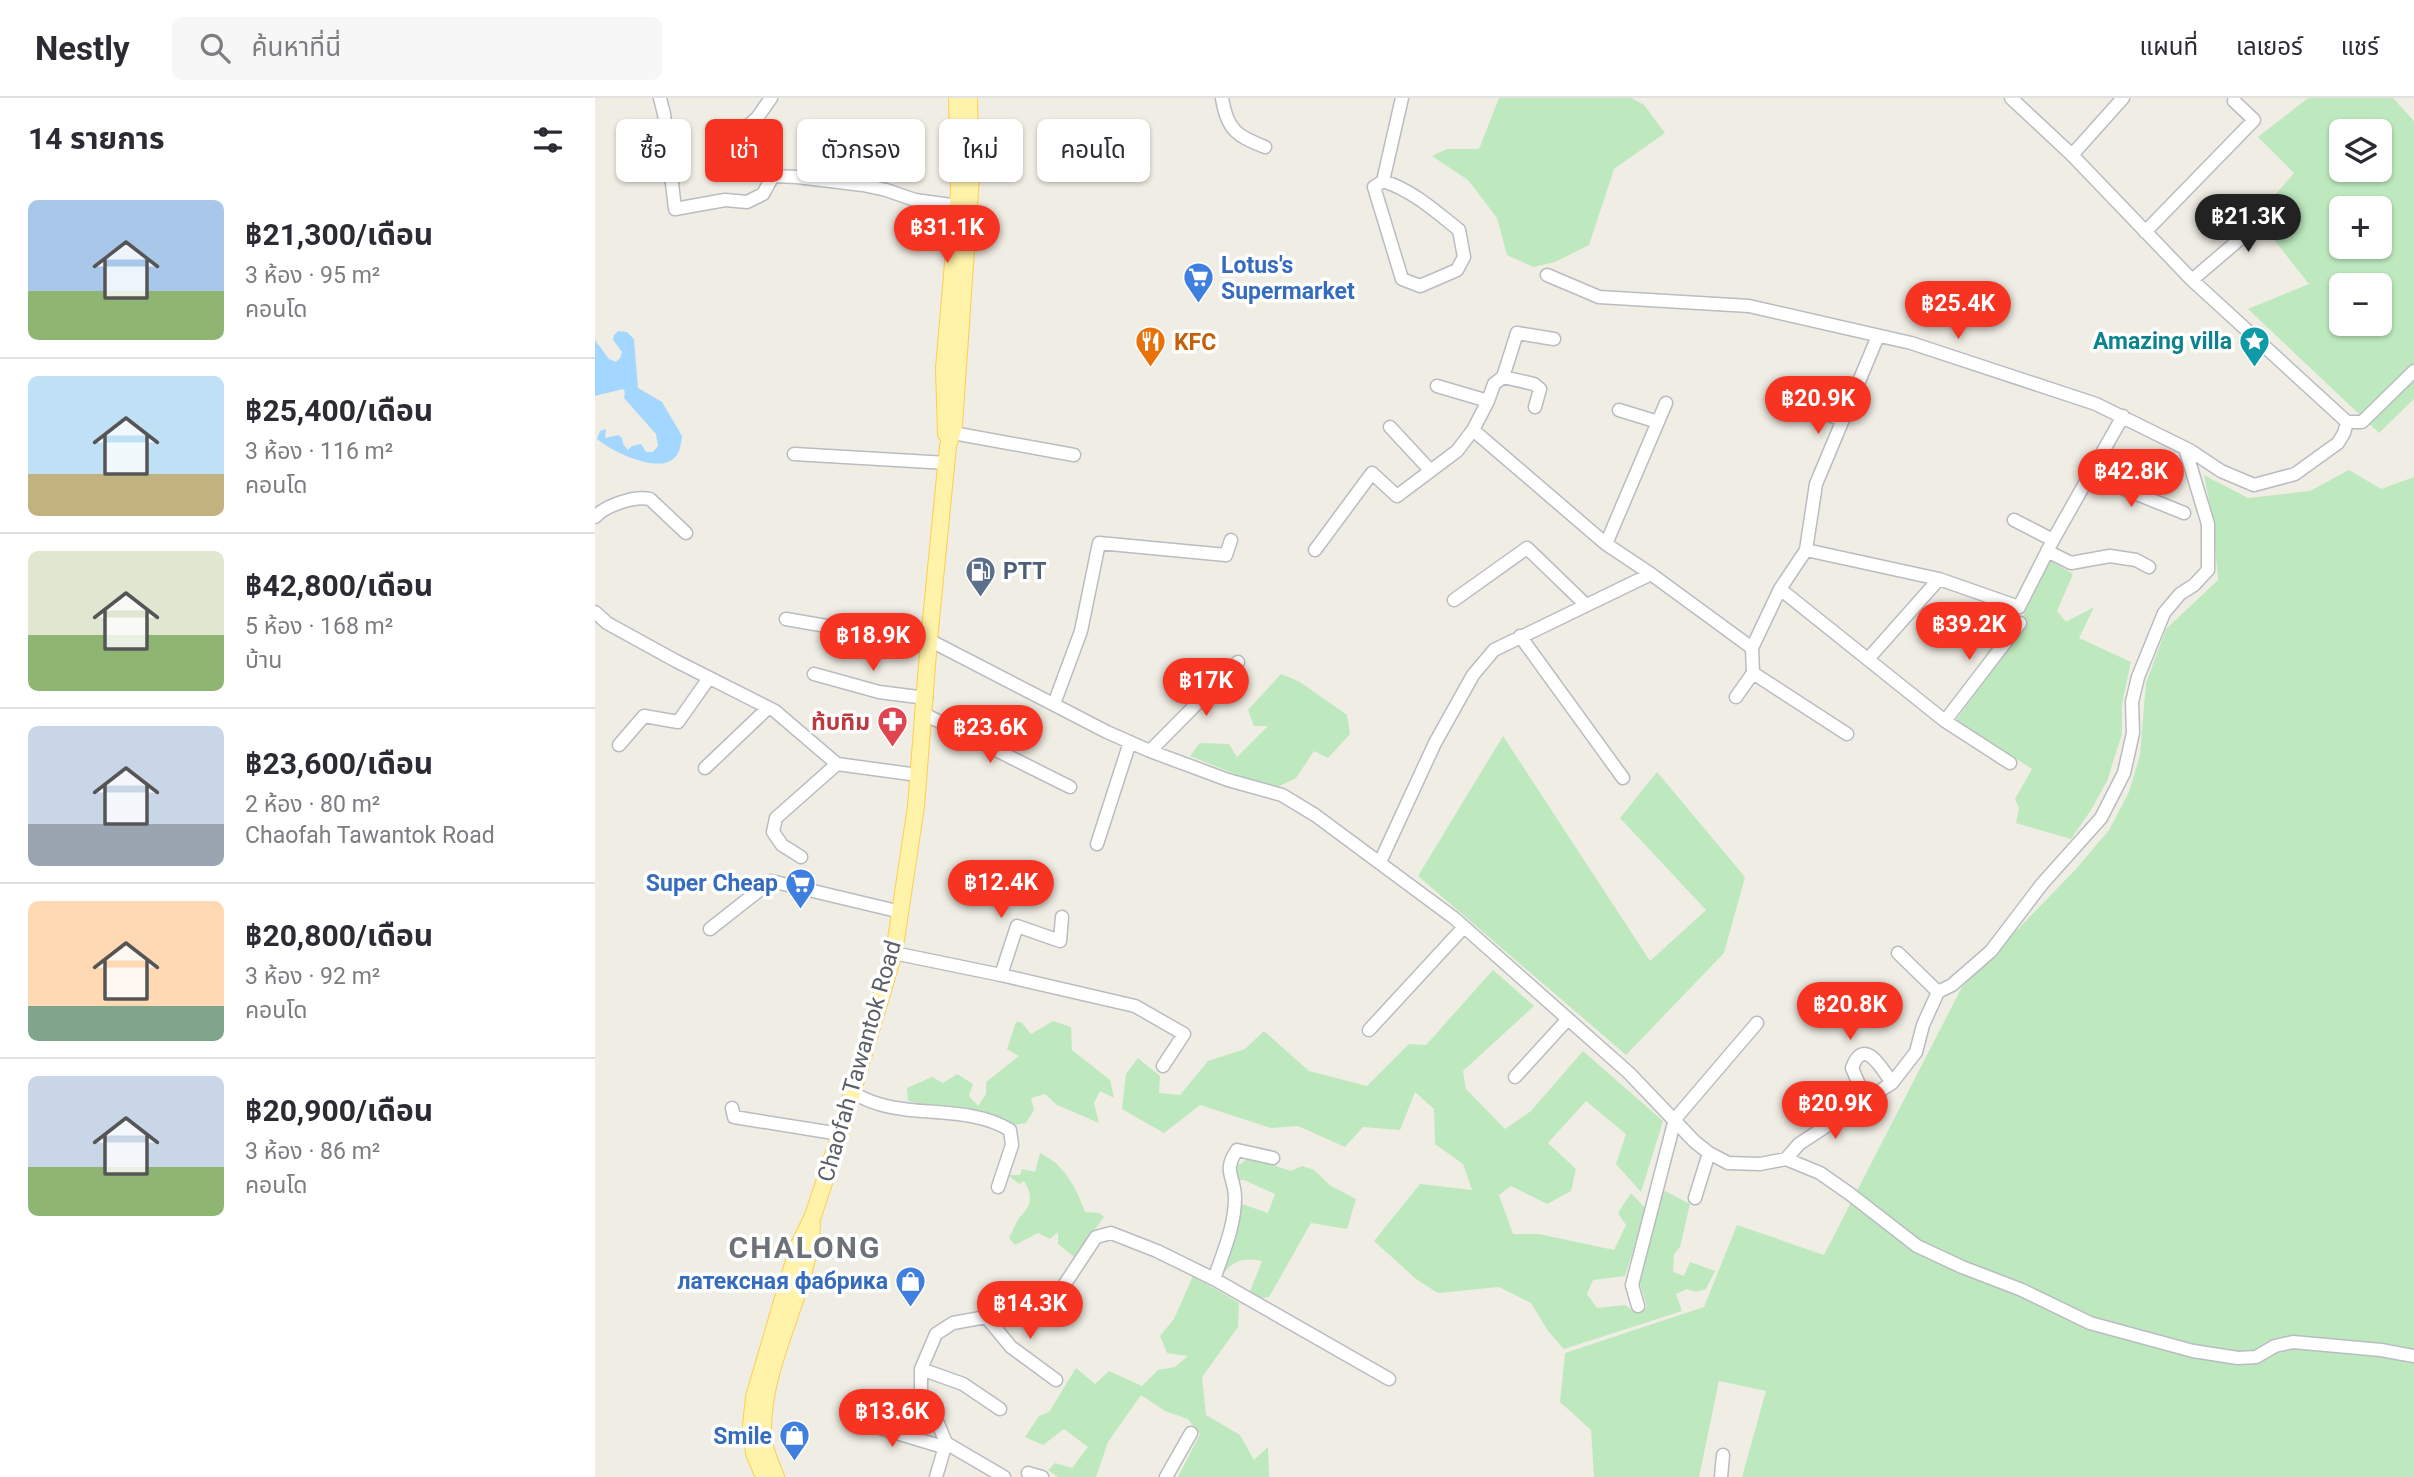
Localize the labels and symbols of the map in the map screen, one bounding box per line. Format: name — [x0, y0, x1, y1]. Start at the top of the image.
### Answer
pin: ฿21.3K — [2191, 194, 2305, 254]
pin: ฿31.1K — [890, 206, 1004, 265]
place label: Lotus's Supermarket — [1221, 252, 1355, 305]
supermarket icon: Lotus's Supermarket — [1181, 261, 1215, 305]
pin: ฿25.4K — [1901, 282, 2015, 341]
place icon: Amazing villa — [2238, 324, 2272, 368]
restaurant icon: KFC — [1134, 325, 1168, 369]
place label: Amazing villa — [2093, 328, 2232, 355]
place label: KFC — [1174, 329, 1216, 356]
pin: ฿20.9K — [1761, 376, 1875, 436]
pin: ฿42.8K — [2074, 450, 2188, 509]
fuel station icon: PTT — [963, 554, 997, 598]
place label: PTT — [1003, 558, 1047, 585]
pin: ฿39.2K — [1912, 602, 2026, 662]
pin: ฿18.9K — [816, 614, 930, 673]
pin: ฿17K — [1165, 658, 1247, 718]
pharmacy icon: ท้บทิม — [876, 705, 910, 749]
pin: ฿23.6K — [933, 706, 1047, 765]
place label: ท้บทิม — [811, 709, 870, 736]
pin: ฿12.4K — [944, 860, 1058, 920]
supermarket icon: Super Cheap — [784, 866, 818, 910]
place label: Super Cheap — [646, 870, 778, 897]
street label: Chaofah Tawantok Road — [812, 937, 907, 1185]
pin: ฿20.8K — [1793, 982, 1907, 1042]
pin: ฿20.9K — [1778, 1082, 1892, 1141]
district label: CHALONG — [729, 1230, 881, 1265]
shop icon: латексная фабрика — [894, 1264, 928, 1308]
place label: латексная фабрика — [678, 1268, 888, 1295]
pin: ฿14.3K — [973, 1282, 1087, 1341]
pin: ฿13.6K — [835, 1390, 949, 1449]
shop icon: Smile — [778, 1419, 812, 1463]
place label: Smile — [713, 1423, 772, 1450]

